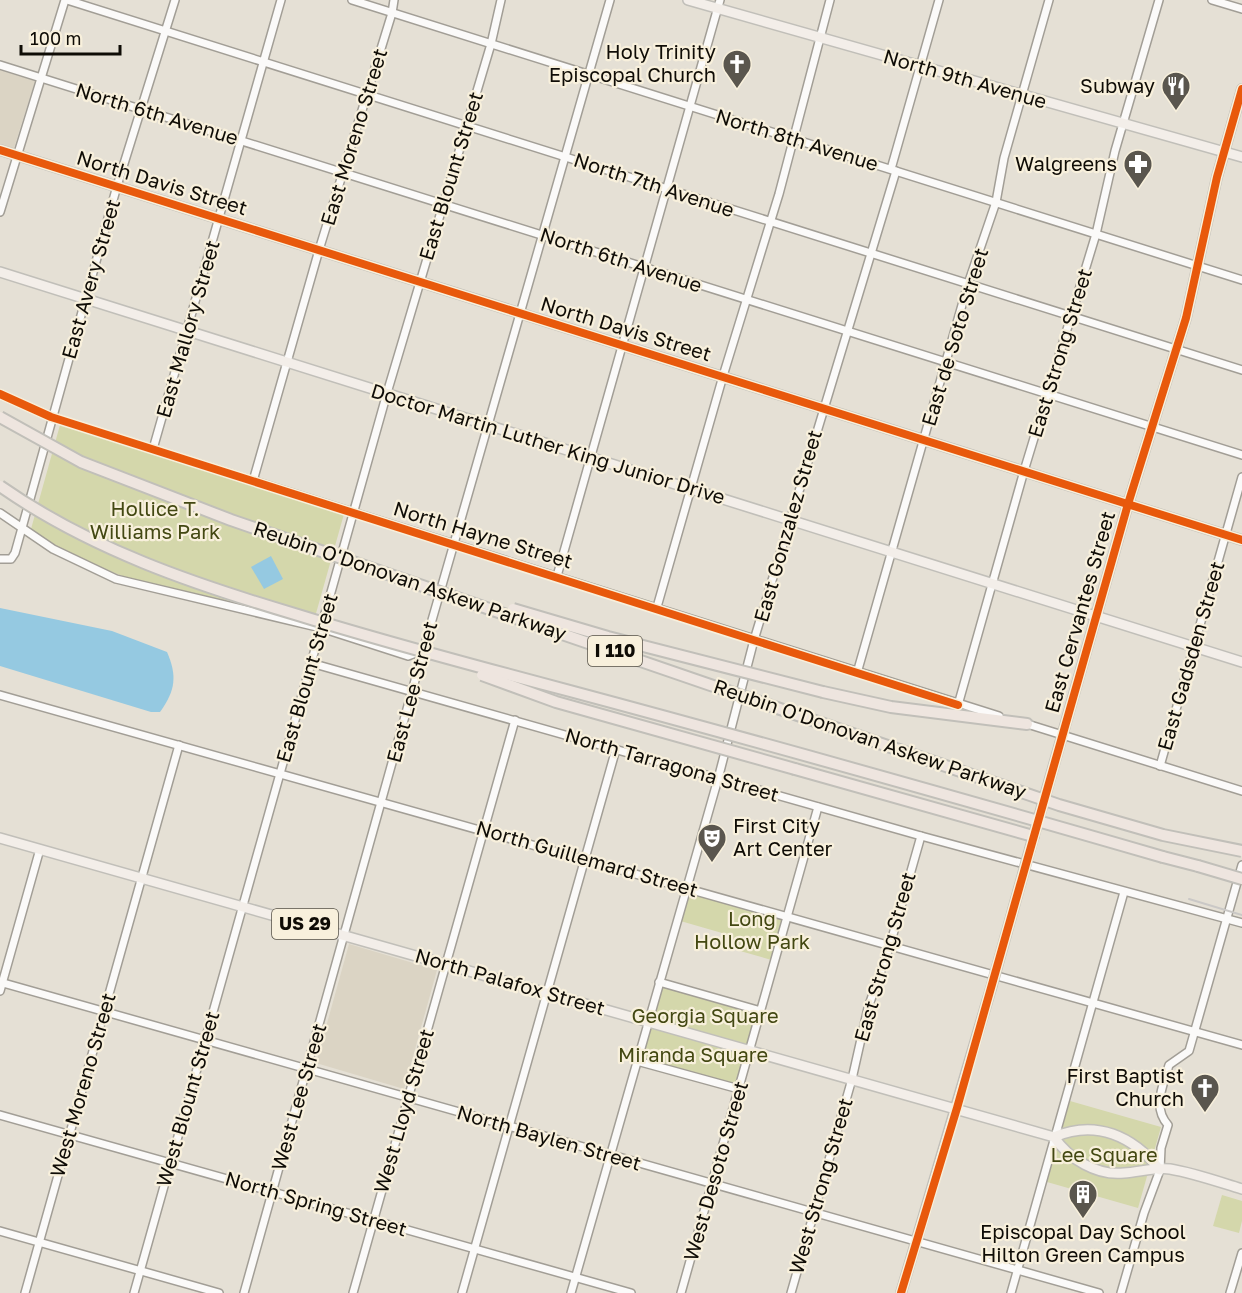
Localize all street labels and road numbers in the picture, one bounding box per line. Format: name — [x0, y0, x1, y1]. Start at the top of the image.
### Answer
street label: North 9th Avenue — [881, 43, 1050, 113]
street label: East Moreno Street — [315, 45, 391, 228]
street label: North 6th Avenue — [73, 77, 241, 149]
street label: East Blount Street — [413, 89, 487, 263]
street label: North 8th Avenue — [713, 103, 882, 175]
street label: North Davis Street — [74, 145, 250, 219]
street label: North 7th Avenue — [571, 147, 738, 221]
street label: East Avery Street — [56, 196, 124, 361]
street label: North 6th Avenue — [537, 222, 705, 297]
street label: East Mallory Street — [150, 237, 224, 420]
street label: East de Soto Street — [916, 245, 993, 429]
street label: East Strong Street — [1022, 265, 1096, 440]
street label: North Davis Street — [538, 291, 714, 365]
street label: Doctor Martin Luther King Junior Drive — [368, 378, 728, 508]
street label: East Gonzalez Street — [748, 427, 826, 625]
street label: North Hayne Street — [391, 495, 576, 573]
street label: East Cervantes Street — [1039, 508, 1119, 715]
street label: Reubin O'Donovan Askew Parkway — [251, 515, 570, 645]
street label: East Gadsden Street — [1152, 558, 1229, 753]
street label: East Blount Street — [270, 590, 342, 765]
street label: East Lee Street — [381, 618, 441, 765]
road number: I 110 — [588, 636, 642, 666]
street label: Reubin O'Donovan Askew Parkway — [711, 673, 1030, 803]
street label: North Tarragona Street — [563, 722, 782, 806]
street label: North Guillemard Street — [474, 815, 701, 901]
street label: East Strong Street — [848, 869, 920, 1044]
road number: US 29 — [272, 909, 338, 939]
street label: North Palafox Street — [413, 942, 608, 1020]
street label: West Moreno Street — [44, 990, 120, 1180]
street label: West Blount Street — [150, 1008, 224, 1189]
street label: West Lee Street — [266, 1020, 331, 1173]
street label: West Lloyd Street — [368, 1026, 438, 1196]
street label: West Desoto Street — [678, 1078, 752, 1263]
street label: West Strong Street — [783, 1095, 857, 1277]
street label: North Baylen Street — [454, 1099, 644, 1175]
street label: North Spring Street — [223, 1166, 410, 1240]

